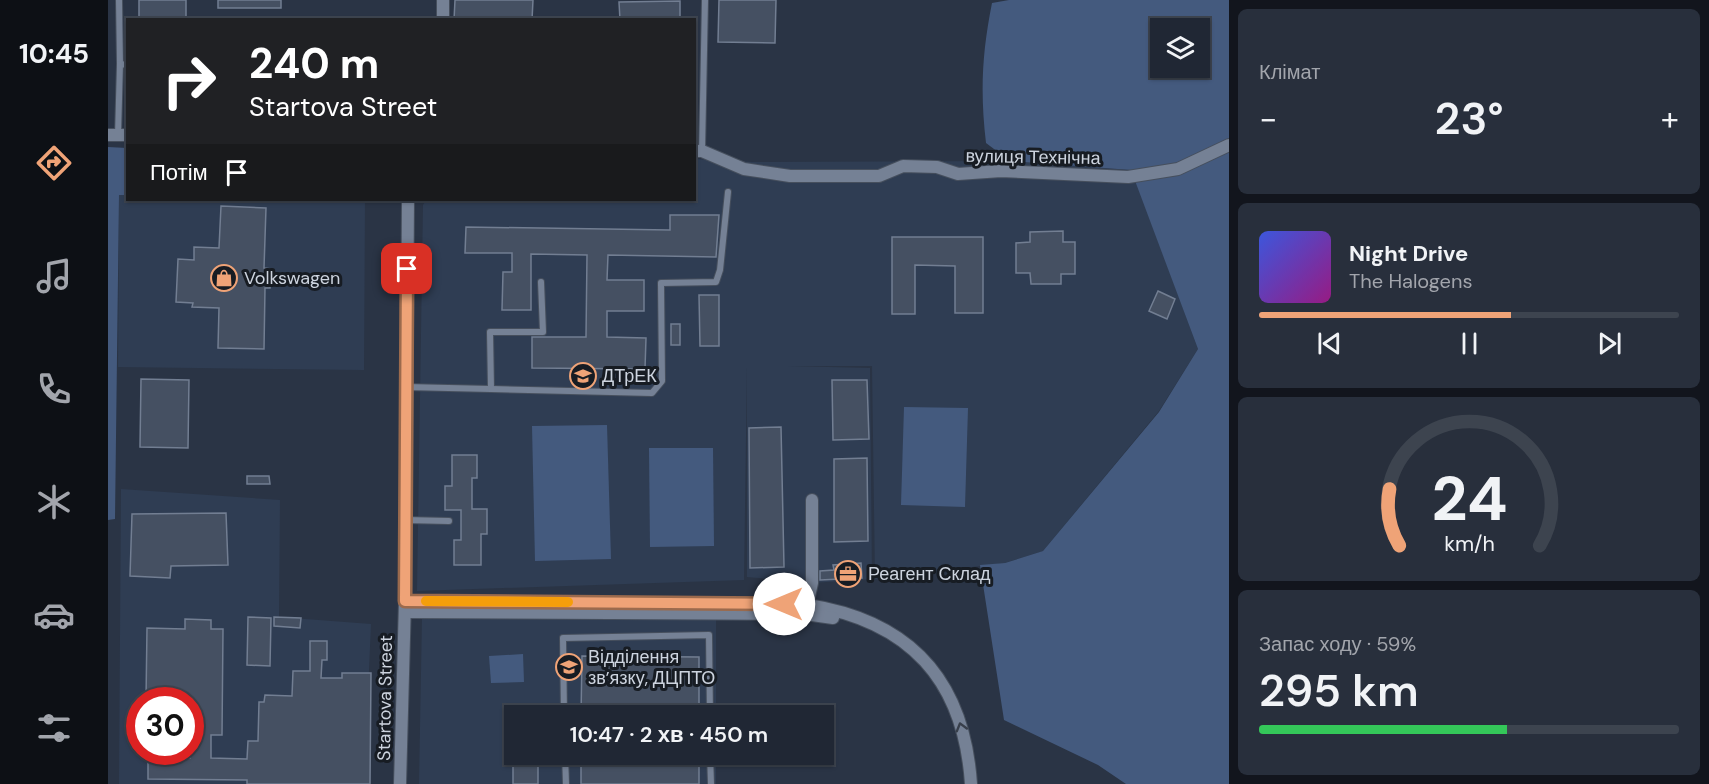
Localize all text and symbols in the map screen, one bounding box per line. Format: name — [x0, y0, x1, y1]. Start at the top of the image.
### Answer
map controls — [1150, 18, 1210, 78]
button: layers — [1150, 18, 1210, 78]
text: 10:45 — [19, 36, 89, 71]
text: 240 m — [249, 36, 379, 91]
icon: right — [150, 42, 228, 120]
text: Клімат — [1259, 59, 1320, 85]
text: Startova Street — [249, 89, 437, 124]
text: 23° — [1435, 89, 1504, 148]
text: − — [1259, 97, 1277, 140]
text: + — [1661, 97, 1679, 140]
icon: directions — [33, 142, 75, 184]
street label: вулиця Технічна — [965, 144, 1102, 170]
icon: arrive — [220, 156, 253, 189]
text: Потім — [150, 158, 208, 187]
text: Night Drive — [1349, 239, 1468, 268]
pin — [381, 243, 432, 294]
icon: arrive — [390, 252, 423, 285]
icon: music — [33, 255, 75, 297]
shop icon: Volkswagen — [209, 263, 239, 293]
place label: Volkswagen — [244, 266, 340, 290]
text: The Halogens — [1349, 268, 1472, 294]
icon: previous — [1313, 327, 1346, 360]
icon: pause — [1453, 327, 1486, 360]
icon: next — [1593, 327, 1626, 360]
school or university icon: ДТрЕК — [568, 361, 598, 391]
place label: ДТрЕК — [602, 364, 657, 388]
icon: phone — [33, 368, 75, 410]
text: 24 — [1431, 458, 1507, 539]
icon: climate — [33, 481, 75, 523]
text: km/h — [1444, 530, 1494, 558]
office icon: Реагент Склад — [833, 559, 863, 589]
place label: Реагент Склад — [868, 562, 991, 586]
position arrow — [752, 572, 816, 636]
icon: car — [33, 594, 75, 636]
text: Запас ходу · 59% — [1259, 631, 1416, 657]
street label: Startova Street — [372, 635, 398, 761]
place label: Відділення зв’язку, ДЦПТО — [588, 645, 715, 690]
school or university icon: Відділення зв’язку, ДЦПТО — [554, 652, 584, 682]
text: 295 km — [1259, 661, 1419, 720]
speed limit sign: 30 — [126, 687, 204, 765]
icon: filters — [33, 707, 75, 749]
text: 10:47 · 2 хв · 450 m — [570, 720, 768, 749]
one-way arrow — [956, 722, 968, 733]

